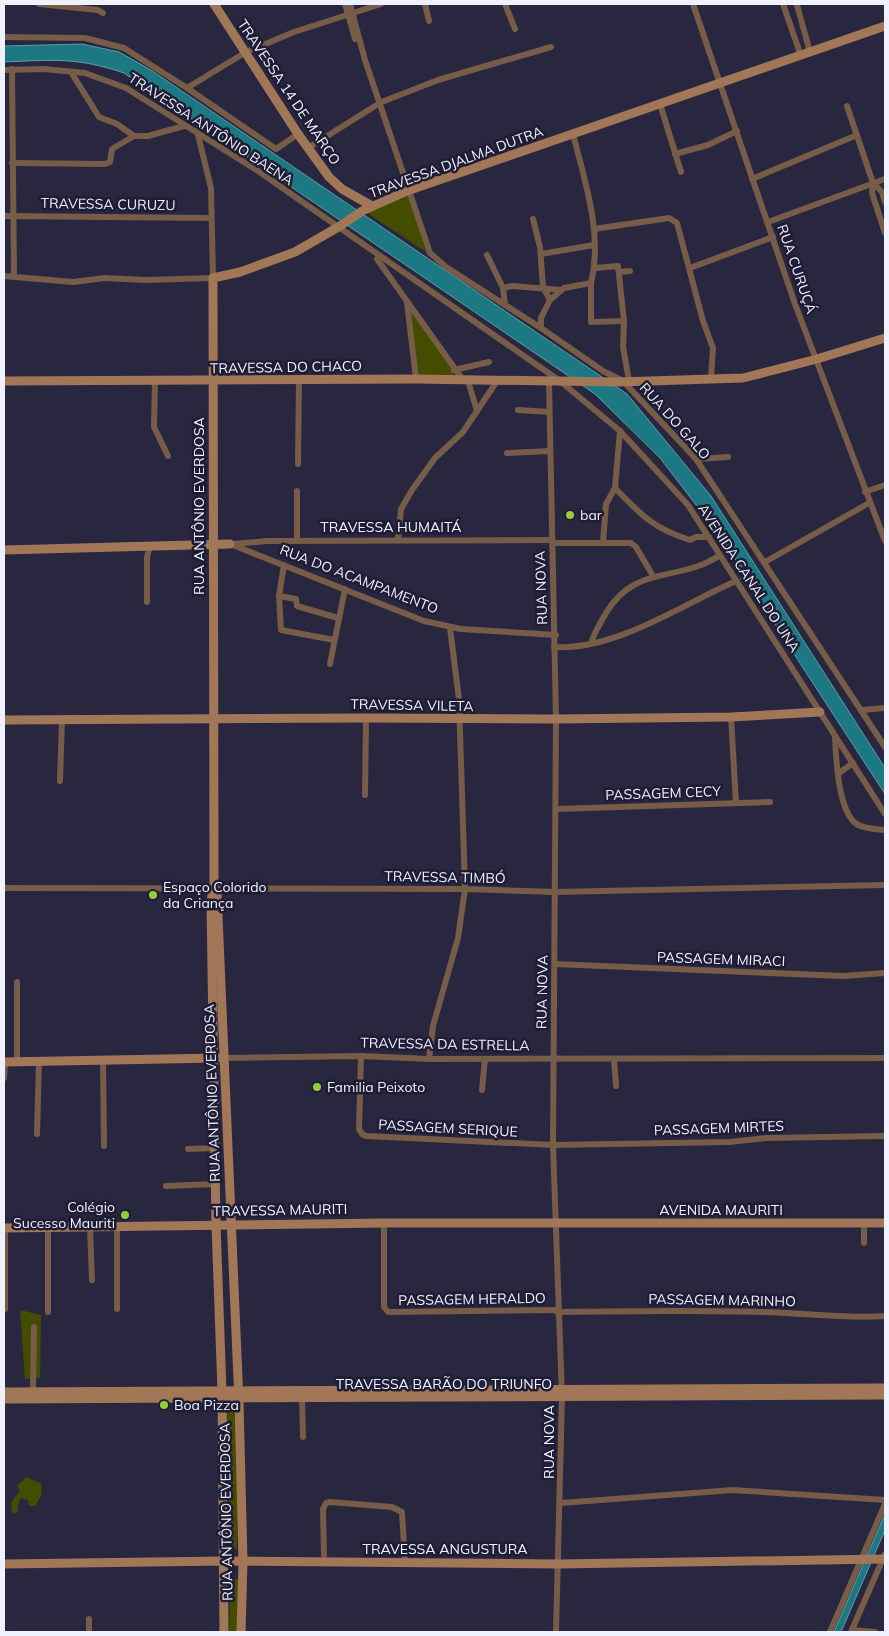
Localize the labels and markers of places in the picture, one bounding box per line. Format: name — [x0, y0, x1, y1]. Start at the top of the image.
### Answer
place label: bar — [580, 506, 603, 524]
marker: bar — [564, 509, 576, 521]
place label: Espaço Colorido da Criança — [163, 878, 267, 912]
marker: Espaço Colorido da Criança — [147, 889, 159, 901]
place label: Familia Peixoto — [327, 1078, 425, 1096]
marker: Familia Peixoto — [311, 1081, 323, 1093]
place label: Colégio Sucesso Mauriti — [13, 1198, 115, 1232]
marker: Colégio Sucesso Mauriti — [119, 1209, 131, 1221]
place label: Boa Pizza — [174, 1396, 239, 1414]
marker: Boa Pizza — [158, 1399, 170, 1411]

